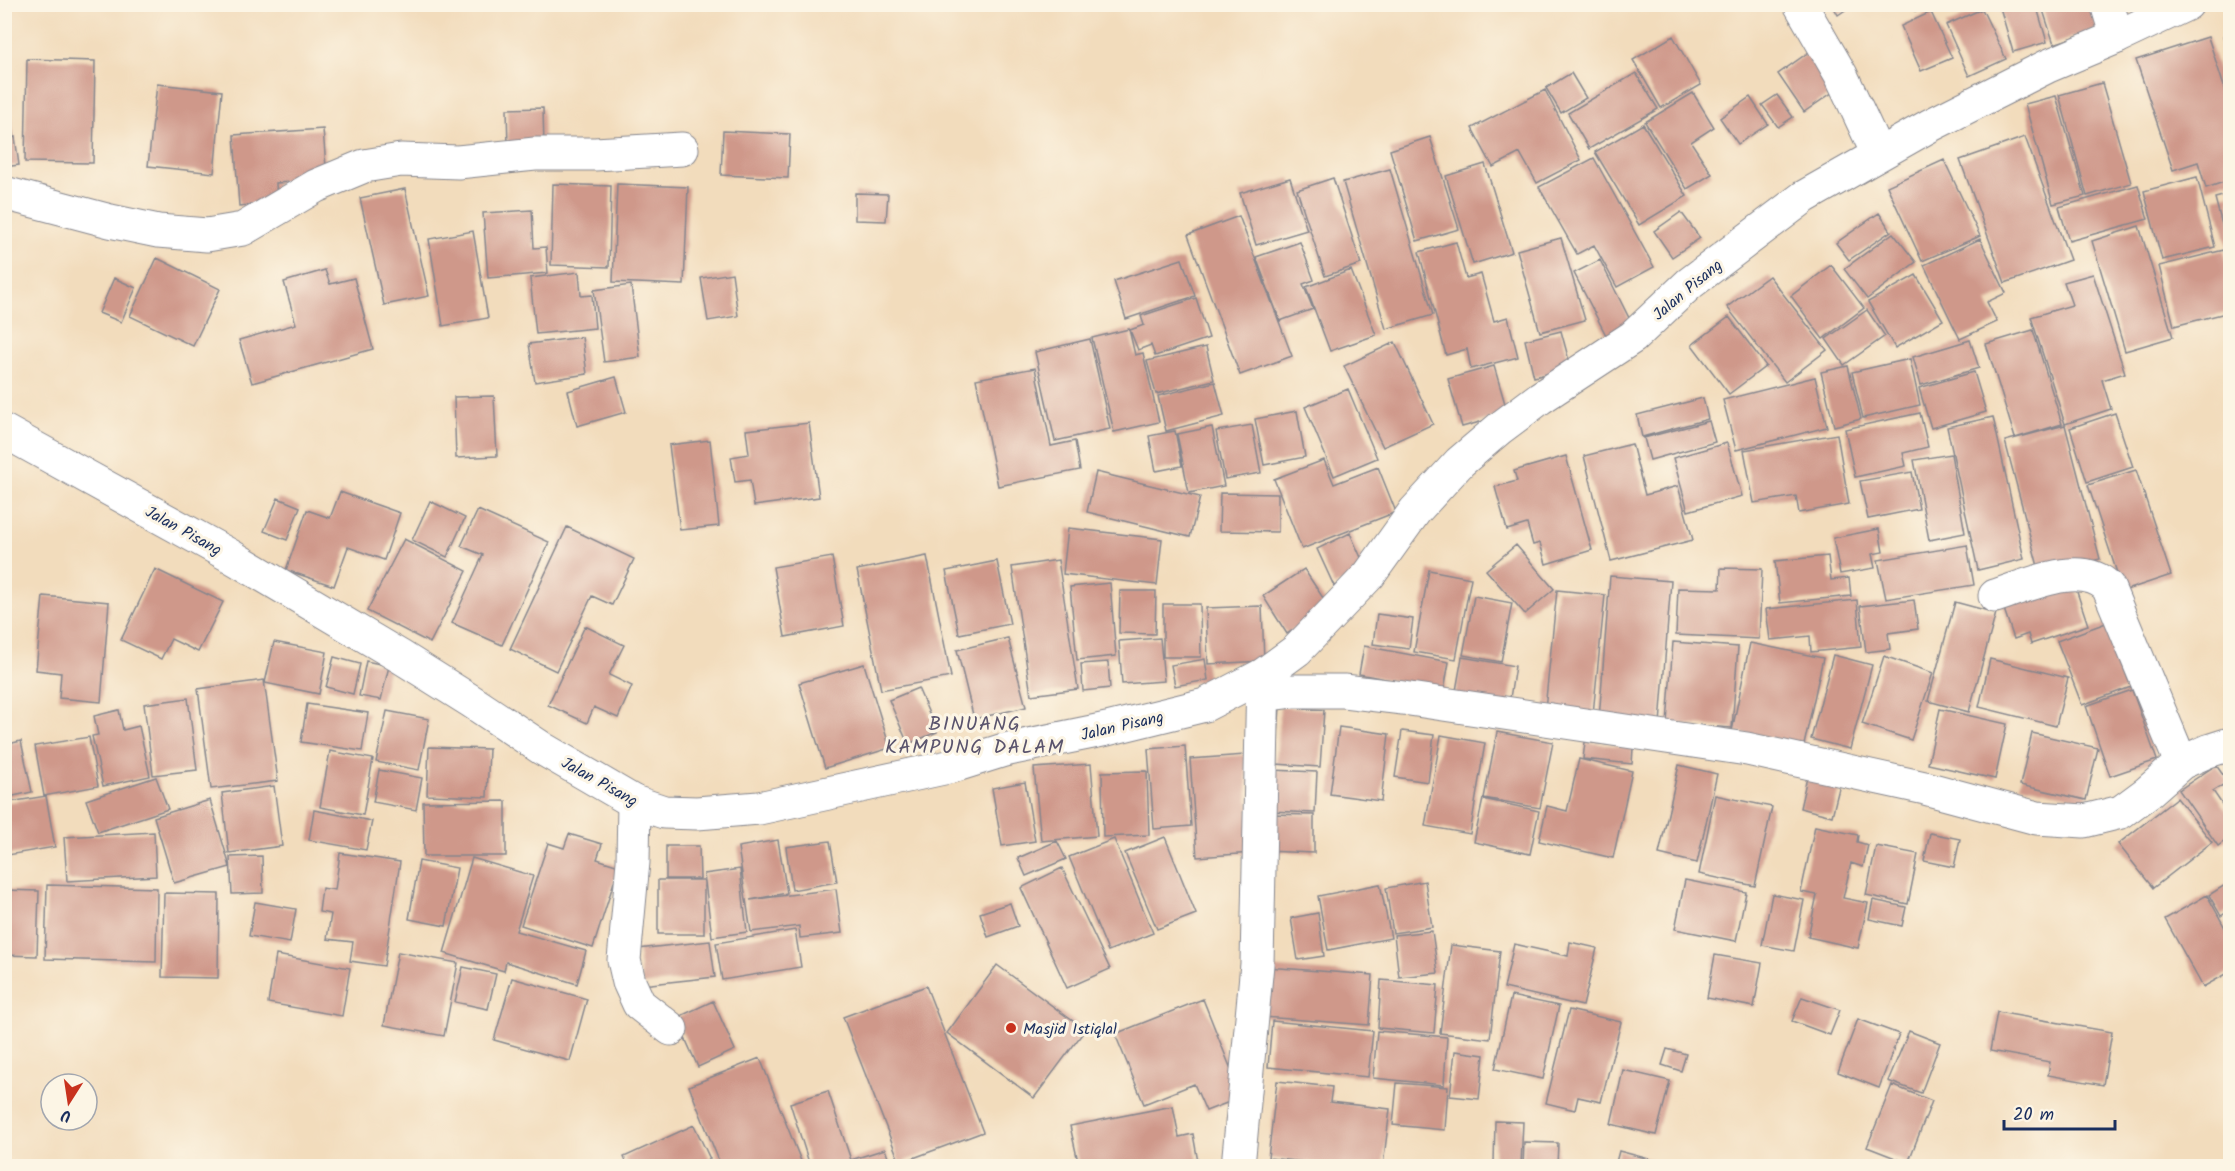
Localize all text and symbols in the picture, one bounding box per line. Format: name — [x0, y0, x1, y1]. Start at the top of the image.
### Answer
street label: Jalan Pisang — [1648, 253, 1728, 327]
street label: Jalan Pisang — [140, 500, 226, 563]
street label: Jalan Pisang — [1078, 705, 1166, 748]
district label: BINUANG KAMPUNG DALAM — [885, 709, 1065, 764]
street label: Jalan Pisang — [556, 751, 642, 814]
place label: Masjid Istiqlal — [1023, 1017, 1117, 1042]
marker: Masjid Istiqlal — [1004, 1021, 1018, 1035]
north arrow — [39, 1072, 99, 1132]
scale bar — [2004, 1093, 2115, 1131]
text: 20 m — [2013, 1101, 2054, 1130]
text: U — [58, 1102, 73, 1128]

